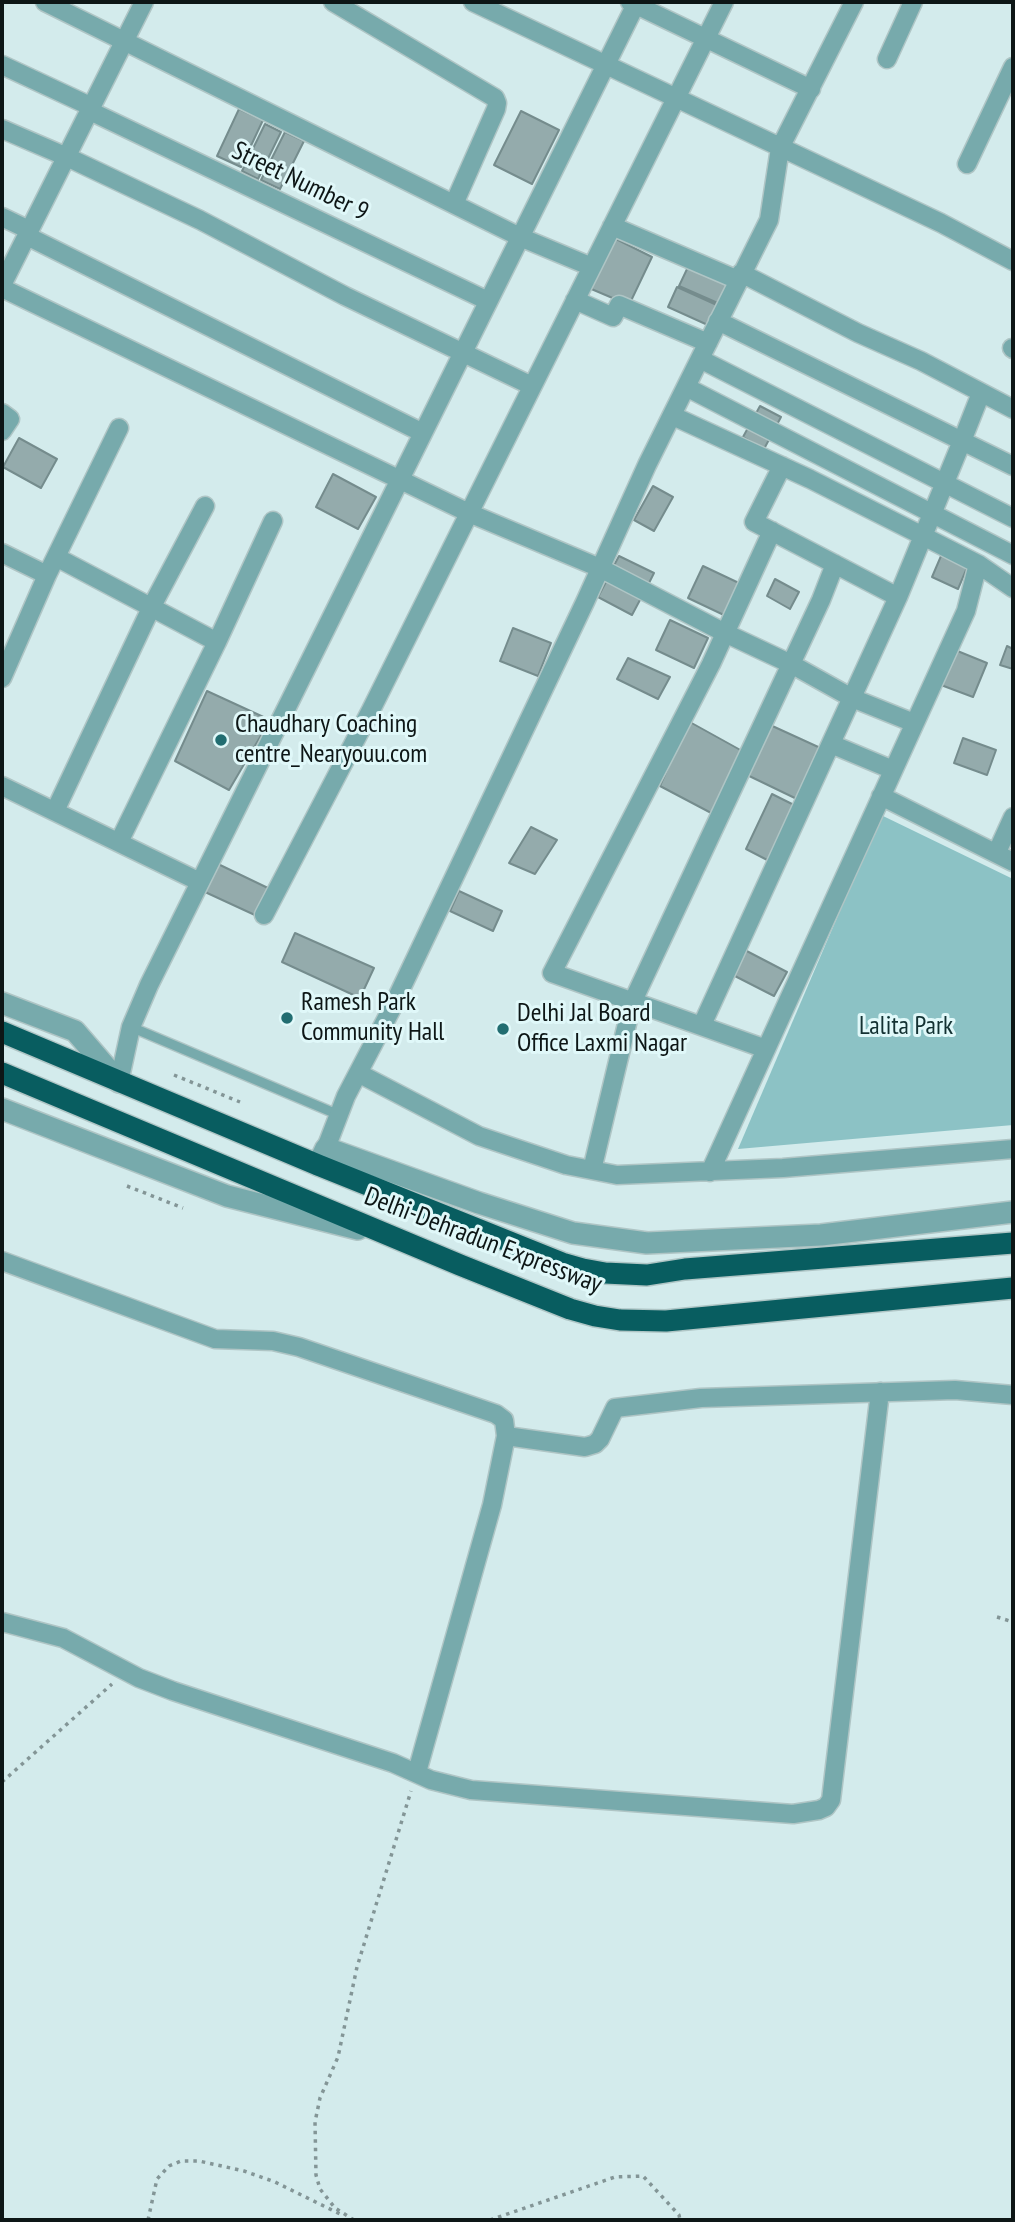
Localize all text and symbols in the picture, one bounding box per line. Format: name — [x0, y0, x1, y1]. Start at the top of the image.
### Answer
street label: Street Number 9 — [227, 136, 373, 228]
place label: Chaudhary Coaching centre_Nearyouu.com — [235, 709, 427, 770]
marker: Chaudhary Coaching centre_Nearyouu.com — [213, 732, 229, 748]
place label: Ramesh Park Community Hall — [301, 987, 444, 1048]
place label: Delhi Jal Board Office Laxmi Nagar — [517, 998, 687, 1060]
marker: Ramesh Park Community Hall — [279, 1010, 295, 1026]
park label: Lalita Park — [859, 1011, 953, 1043]
marker: Delhi Jal Board Office Laxmi Nagar — [495, 1021, 511, 1037]
street label: Delhi-Dehradun Expressway — [360, 1181, 606, 1301]

